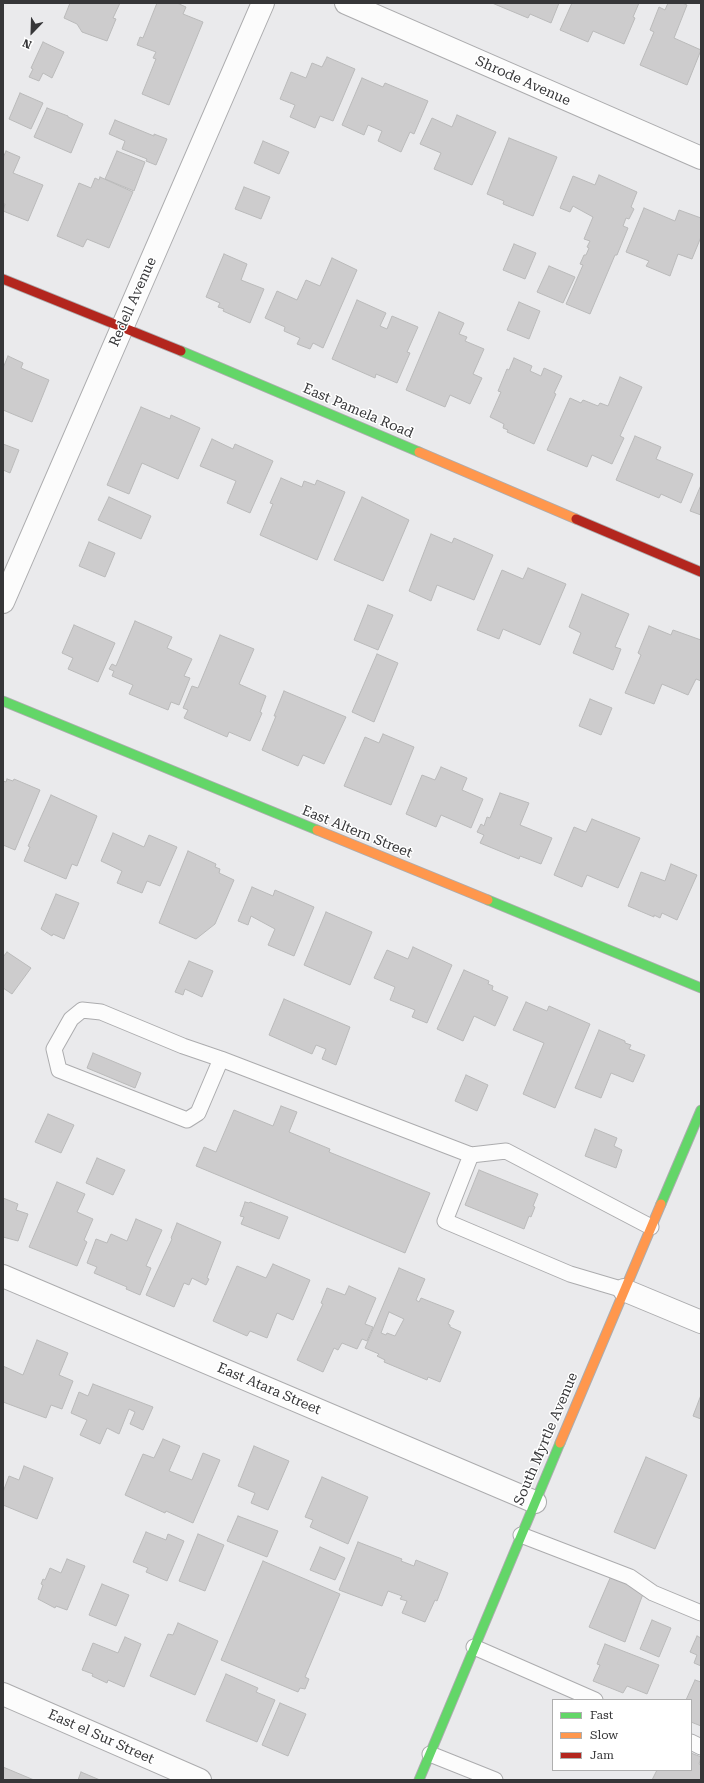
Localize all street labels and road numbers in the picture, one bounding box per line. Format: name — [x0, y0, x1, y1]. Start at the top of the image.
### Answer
street label: Shrode Avenue — [473, 53, 573, 109]
street label: Redell Avenue — [106, 255, 160, 349]
street label: East Pamela Road — [300, 380, 416, 442]
street label: East Altern Street — [299, 802, 415, 862]
street label: East Atara Street — [214, 1360, 324, 1418]
street label: South Myrtle Avenue — [510, 1370, 582, 1508]
street label: East el Sur Street — [45, 1706, 157, 1768]

